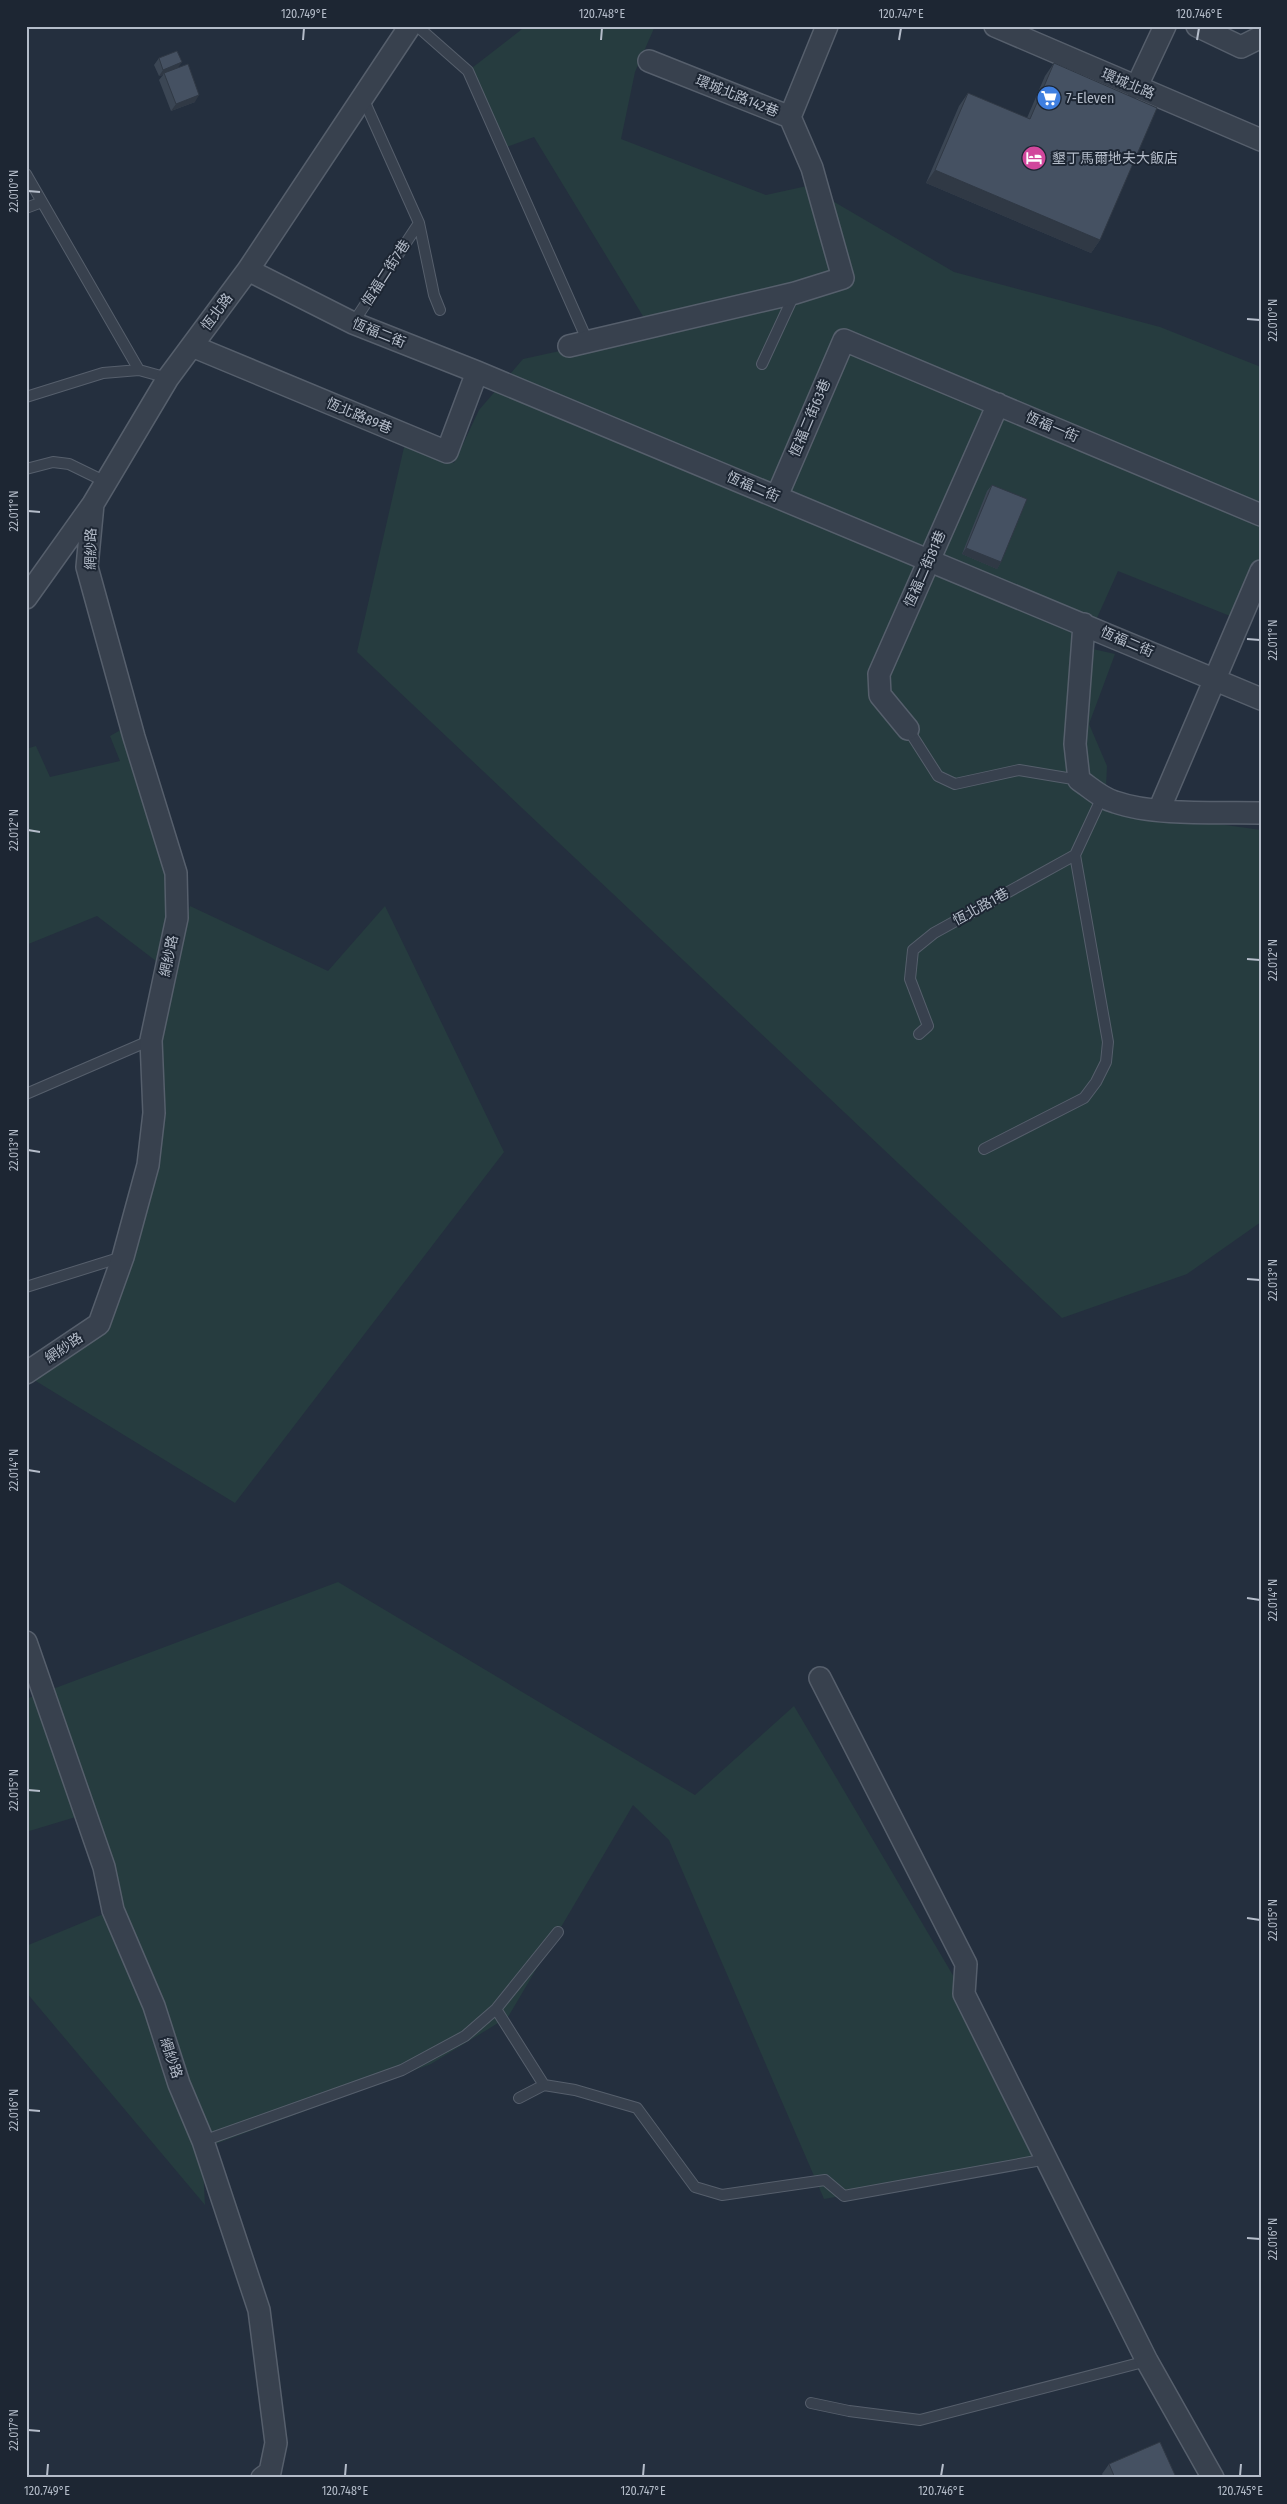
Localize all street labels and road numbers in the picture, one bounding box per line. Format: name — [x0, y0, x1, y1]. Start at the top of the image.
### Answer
street label: 環城北路 — [1099, 65, 1157, 103]
street label: 環城北路142巷 — [693, 72, 781, 120]
street label: 恆福二街7巷 — [358, 237, 414, 309]
street label: 恆北路 — [198, 290, 236, 334]
street label: 恆福二街 — [350, 315, 408, 351]
street label: 恆福二街63巷 — [786, 376, 834, 460]
street label: 恆北路89巷 — [324, 395, 394, 437]
street label: 恆福一街 — [1023, 408, 1081, 446]
street label: 恆福二街 — [724, 468, 782, 506]
street label: 網紗路 — [82, 528, 100, 570]
street label: 恆福二街81巷 — [901, 528, 949, 610]
street label: 恆福二街 — [1098, 623, 1156, 661]
street label: 恆北路1巷 — [950, 885, 1012, 929]
street label: 網紗路 — [156, 934, 182, 978]
street label: 網紗路 — [42, 1329, 86, 1367]
street label: 網紗路 — [156, 2035, 186, 2081]

